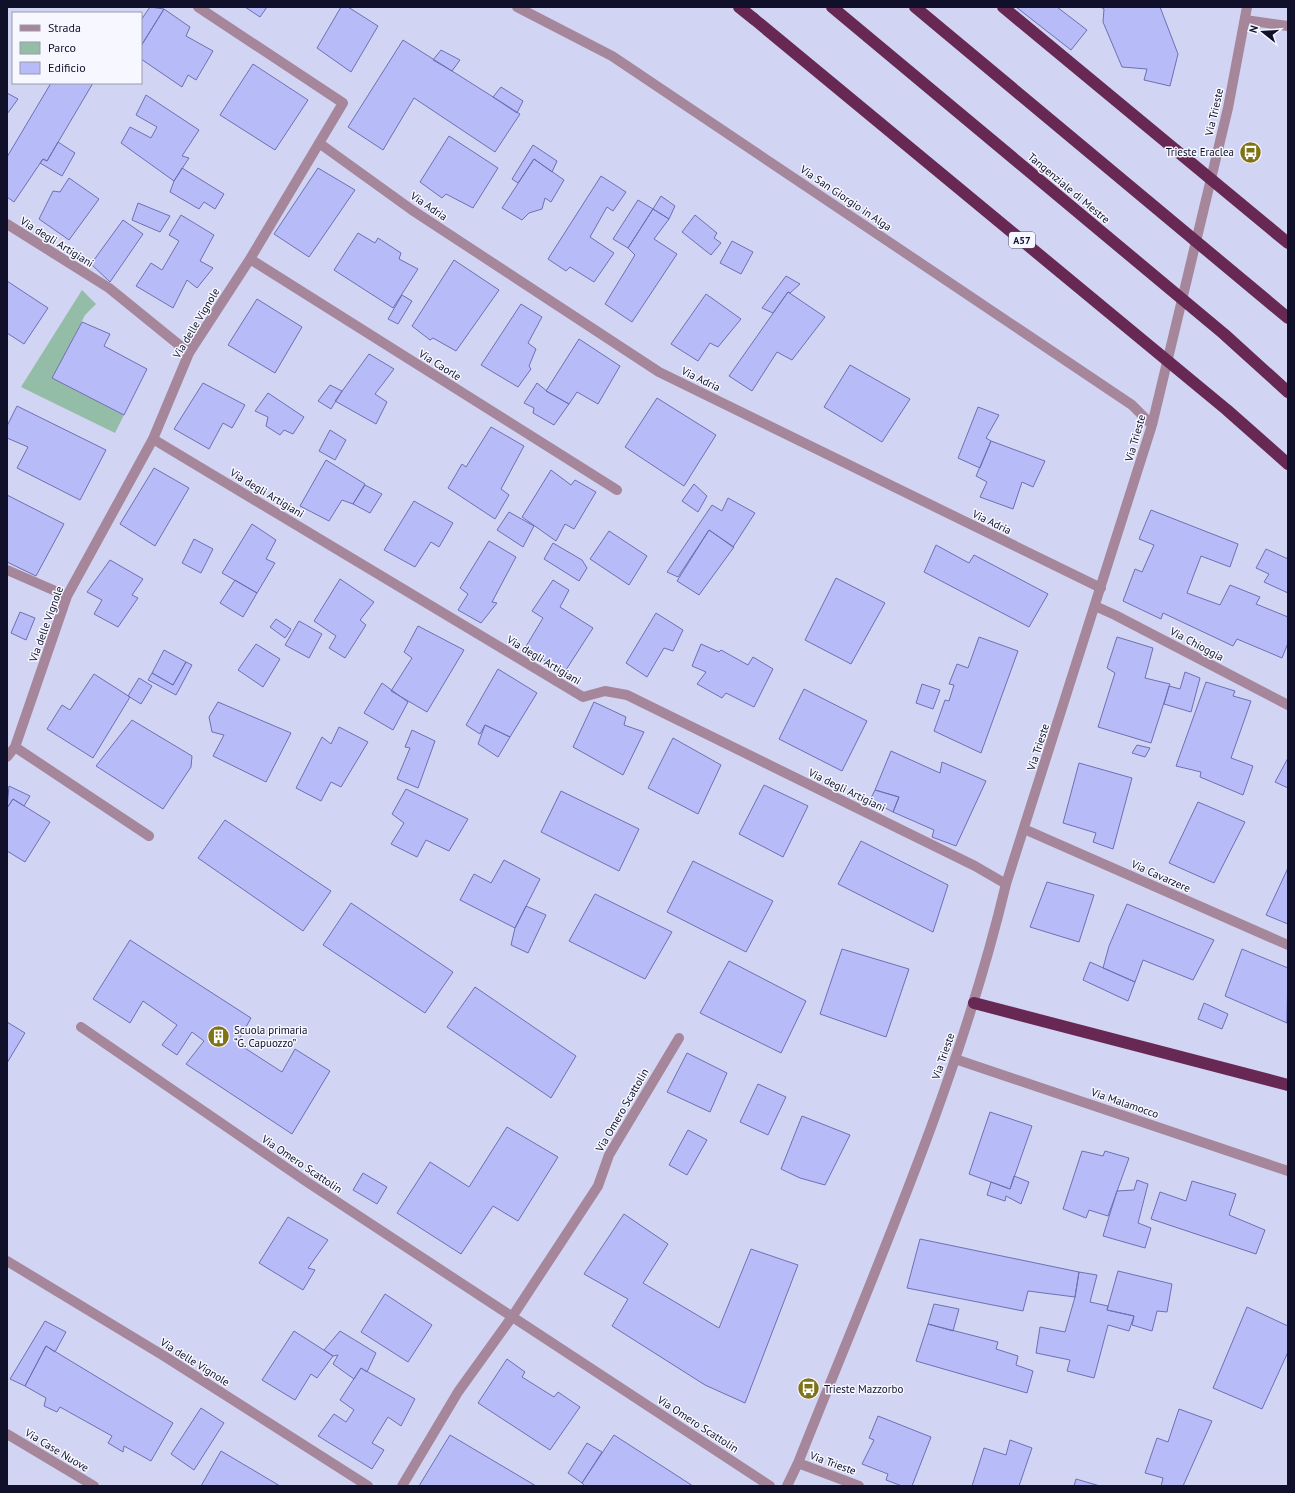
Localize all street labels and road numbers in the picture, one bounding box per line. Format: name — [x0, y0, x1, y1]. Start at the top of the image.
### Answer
street label: Via Trieste — [1202, 86, 1226, 138]
street label: Tangenziale di Mestre — [1025, 150, 1113, 227]
street label: Via San Giorgio in Alga — [797, 162, 894, 234]
street label: Via Adria — [407, 188, 450, 223]
street label: Via degli Artigiani — [17, 213, 96, 270]
road number: A57 — [1009, 232, 1035, 248]
street label: Via delle Vignole — [169, 285, 223, 362]
street label: Via Caorle — [415, 346, 464, 384]
street label: Via Adria — [678, 363, 723, 394]
street label: Via Trieste — [1121, 412, 1148, 464]
street label: Via degli Artigiani — [226, 465, 307, 521]
street label: Via Adria — [969, 506, 1014, 537]
street label: Via delle Vignole — [25, 584, 66, 665]
street label: Via Chioggia — [1167, 624, 1226, 664]
street label: Via degli Artigiani — [503, 632, 584, 688]
street label: Via Trieste — [1024, 721, 1052, 773]
street label: Via degli Artigiani — [805, 765, 888, 815]
street label: Via Cavarzere — [1128, 856, 1193, 895]
street label: Via Trieste — [928, 1031, 958, 1082]
street label: Via Omero Scattolin — [592, 1066, 652, 1155]
street label: Via Malamocco — [1088, 1085, 1161, 1121]
street label: Via Omero Scattolin — [258, 1131, 345, 1196]
street label: Via delle Vignole — [157, 1334, 233, 1389]
street label: Via Omero Scattolin — [654, 1392, 741, 1455]
street label: Via Case Nuove — [22, 1425, 92, 1475]
street label: Via Trieste — [807, 1448, 858, 1478]

